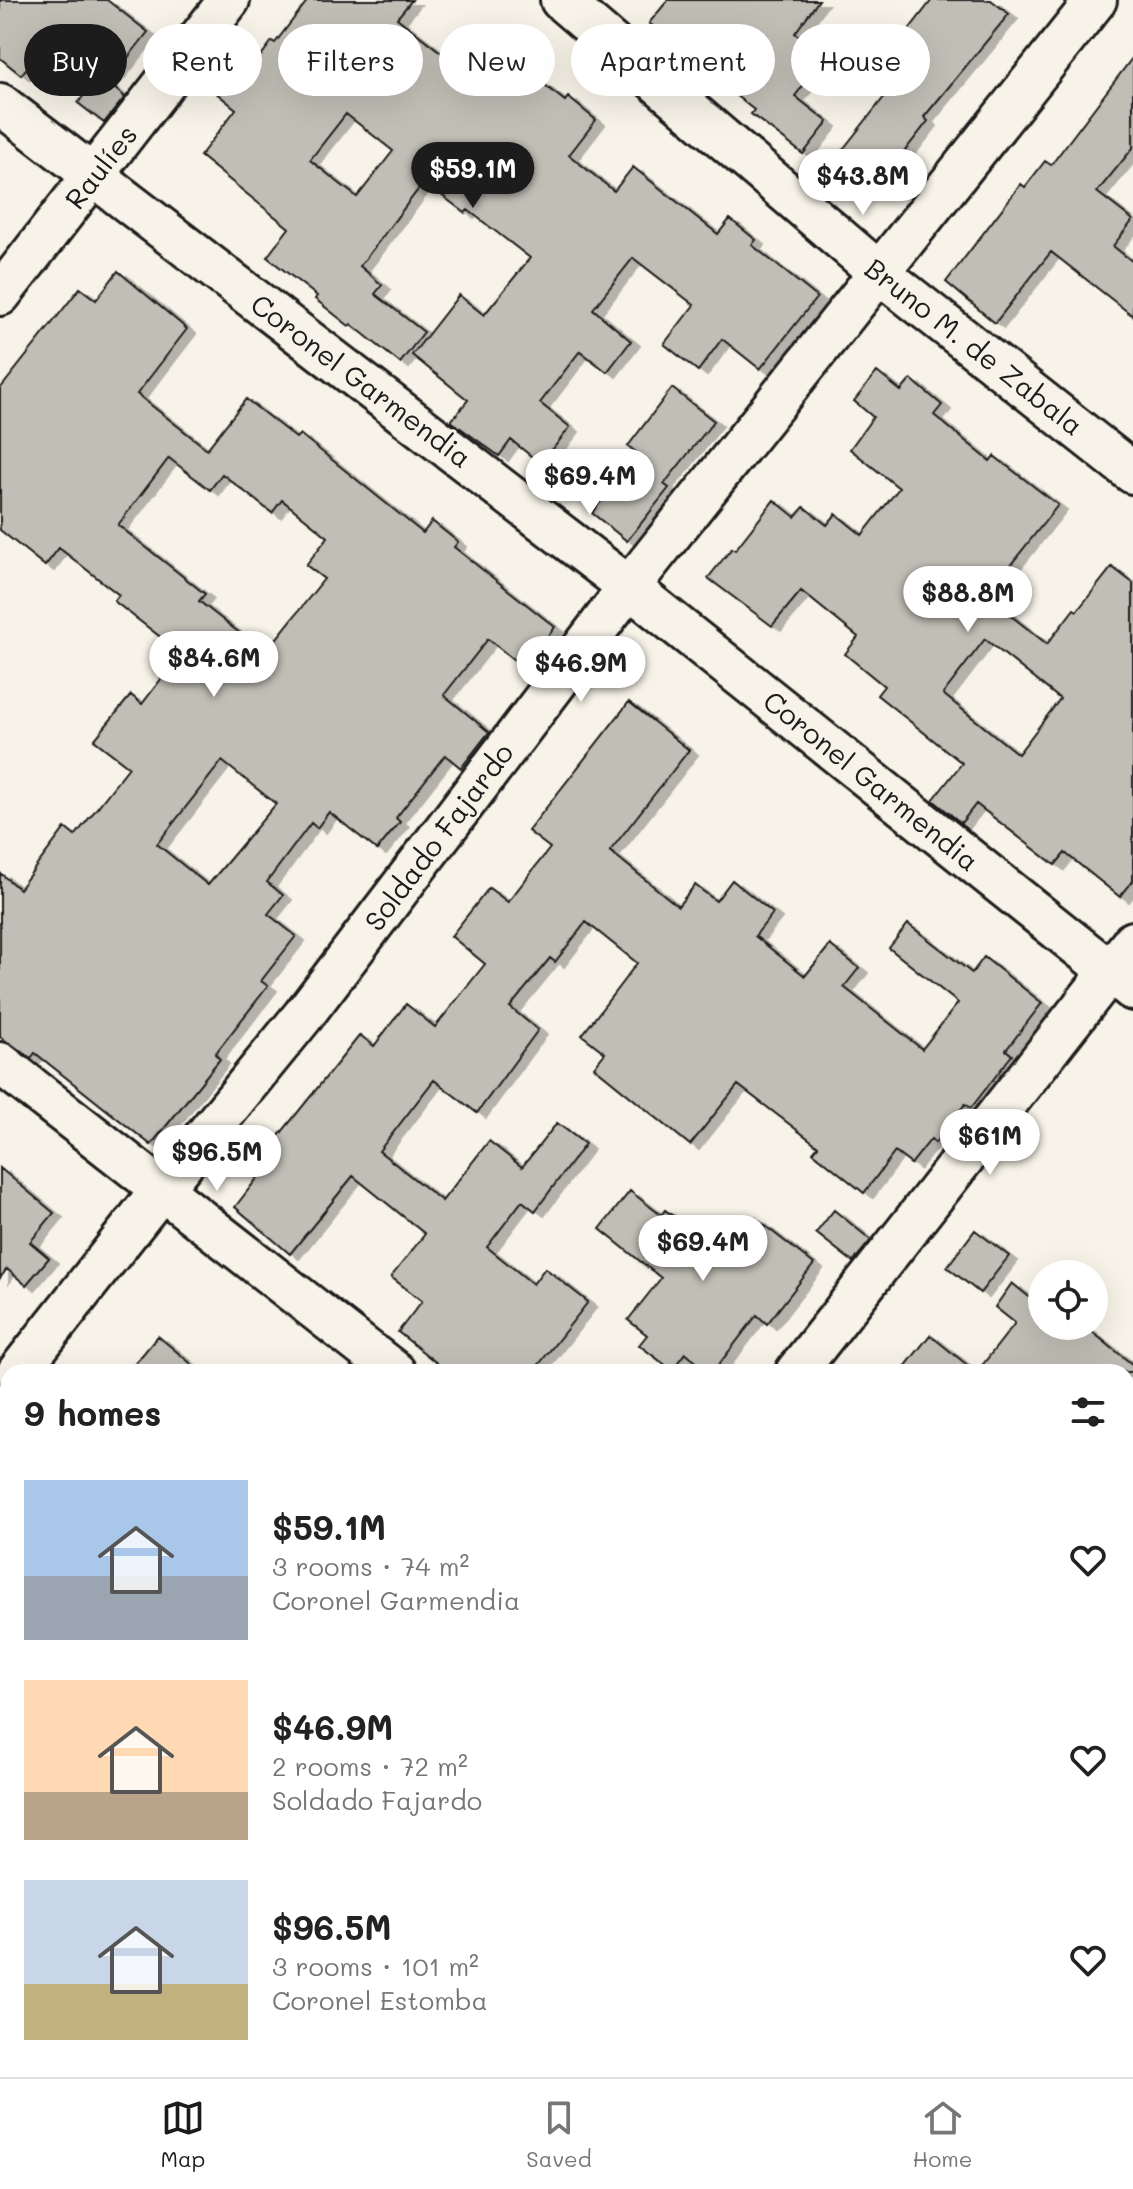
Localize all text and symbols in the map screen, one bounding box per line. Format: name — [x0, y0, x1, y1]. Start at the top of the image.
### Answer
chip: Buy — [24, 24, 127, 96]
chip: Rent — [143, 24, 262, 96]
chip: Filters — [278, 24, 423, 96]
chip: New — [439, 24, 555, 96]
chip: Apartment — [571, 24, 775, 96]
chip: House — [791, 24, 930, 96]
street label: Raulíes — [56, 117, 144, 216]
pin: $59.1M — [408, 142, 538, 210]
pin: $43.8M — [798, 149, 928, 217]
text: $59.1M — [429, 151, 517, 185]
text: $43.8M — [816, 158, 910, 192]
street label: Bruno M. de Zabala — [858, 250, 1091, 443]
street label: Coronel Garmendia — [244, 285, 479, 475]
pin: $69.4M — [525, 449, 655, 517]
text: $69.4M — [544, 458, 636, 492]
pin: $88.8M — [903, 566, 1033, 634]
text: $88.8M — [921, 575, 1015, 609]
pin: $84.6M — [149, 631, 279, 699]
pin: $46.9M — [516, 636, 646, 704]
text: $84.6M — [167, 640, 261, 674]
text: $46.9M — [535, 645, 627, 679]
street label: Coronel Garmendia — [756, 682, 987, 878]
street label: Soldado Fajardo — [356, 735, 521, 938]
pin: $61M — [943, 1109, 1037, 1177]
text: $61M — [958, 1118, 1022, 1152]
pin: $96.5M — [152, 1125, 282, 1193]
text: $96.5M — [171, 1134, 263, 1168]
pin: $69.4M — [638, 1215, 768, 1283]
text: $69.4M — [657, 1224, 749, 1258]
map controls — [1028, 1260, 1108, 1340]
button: locate — [1028, 1260, 1108, 1340]
text: 9 homes — [24, 1390, 161, 1435]
icon: filters — [1066, 1390, 1110, 1434]
text: $59.1M — [272, 1504, 386, 1549]
icon: home — [88, 1512, 184, 1608]
icon: heart — [1066, 1538, 1110, 1582]
text: 3 rooms · 74 m² — [272, 1549, 469, 1583]
text: Coronel Garmendia — [272, 1583, 520, 1617]
text: $46.9M — [272, 1704, 394, 1749]
icon: home — [88, 1712, 184, 1808]
icon: heart — [1066, 1738, 1110, 1782]
text: 2 rooms · 72 m² — [272, 1749, 468, 1783]
text: Soldado Fajardo — [272, 1783, 482, 1817]
text: $96.5M — [272, 1904, 392, 1949]
icon: home — [88, 1912, 184, 2008]
icon: heart — [1066, 1938, 1110, 1982]
text: 3 rooms · 101 m² — [272, 1949, 479, 1983]
text: Coronel Estomba — [272, 1983, 488, 2017]
tab: Map — [160, 2096, 205, 2173]
tab: Saved — [526, 2096, 592, 2173]
tab: Home — [913, 2096, 972, 2173]

